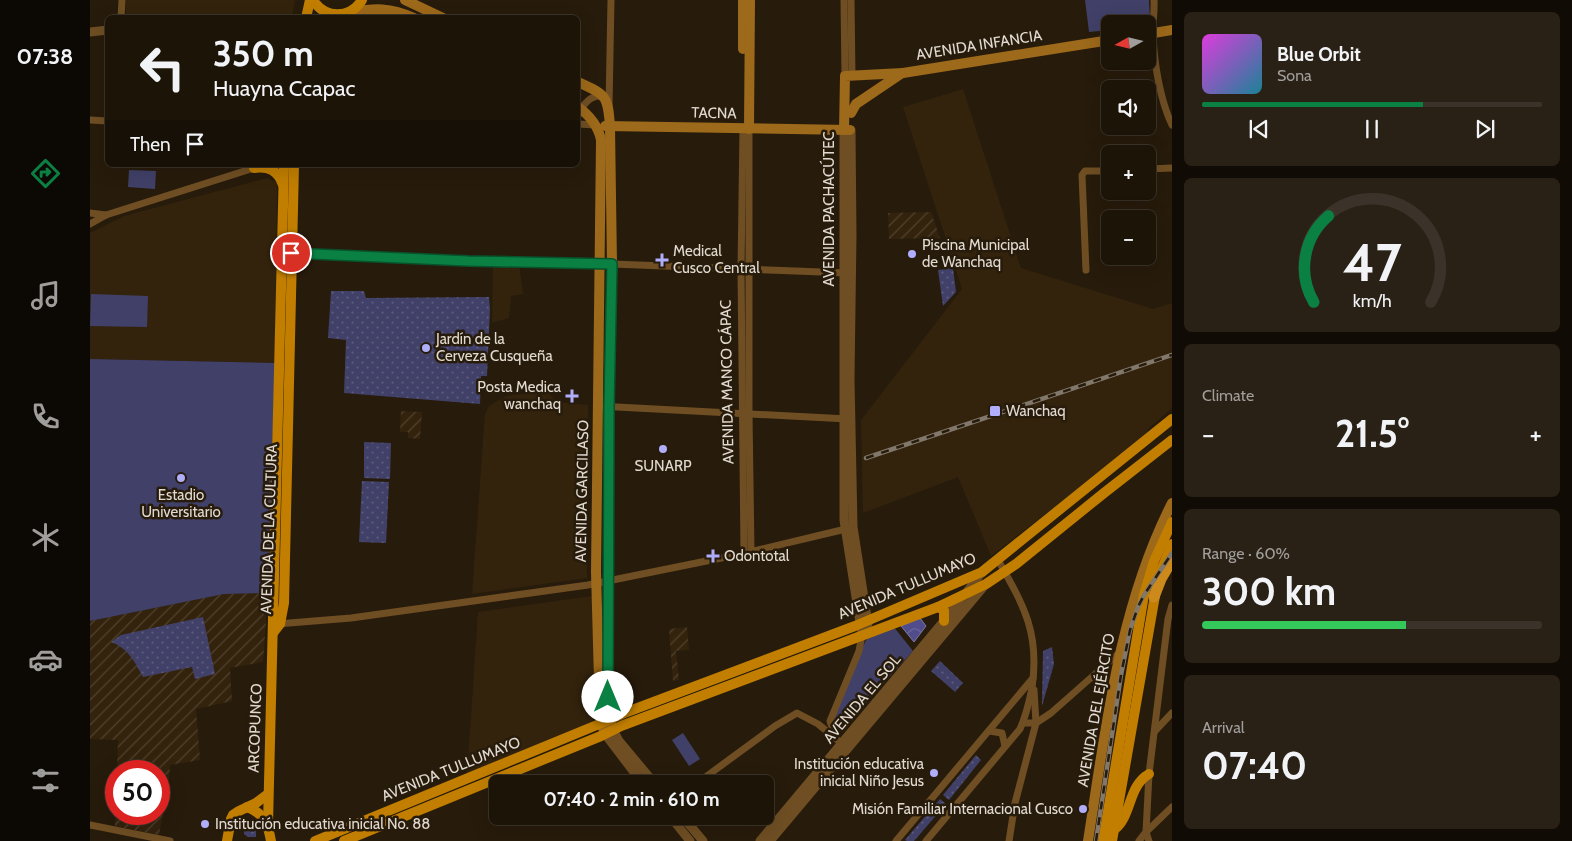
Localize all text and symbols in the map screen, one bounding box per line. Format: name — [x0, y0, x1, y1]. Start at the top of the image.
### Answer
north arrow — [1101, 15, 1156, 70]
map controls — [1101, 15, 1156, 265]
street label: AVENIDA INFANCIA — [915, 26, 1044, 64]
text: 350 m — [213, 32, 314, 75]
icon: left — [130, 35, 195, 100]
text: 07:38 — [17, 43, 73, 70]
text: Blue Orbit — [1277, 43, 1361, 66]
text: Sona — [1277, 66, 1312, 85]
text: Huayna Ccapac — [213, 75, 355, 102]
button: sound — [1101, 80, 1156, 135]
street label: TACNA — [691, 104, 738, 122]
icon: previous — [1245, 115, 1273, 143]
icon: pause — [1358, 115, 1386, 143]
icon: next — [1471, 115, 1499, 143]
icon: arrive — [181, 130, 209, 158]
street label: AVENIDA PACHACÚTEC — [819, 131, 838, 287]
text: Then — [130, 133, 171, 156]
button: + — [1101, 145, 1156, 200]
icon: directions — [28, 156, 63, 191]
button: − — [1101, 210, 1156, 265]
text: 47 — [1343, 231, 1402, 294]
pin — [270, 232, 312, 274]
place label: Piscina Municipal de Wanchaq — [922, 236, 1030, 271]
icon: arrive — [277, 239, 305, 267]
place label: Medical Cusco Central — [673, 242, 760, 277]
marker: Piscina Municipal de Wanchaq — [906, 248, 918, 260]
marker: Medical Cusco Central — [655, 253, 669, 267]
icon: music — [28, 278, 63, 313]
text: km/h — [1352, 290, 1392, 311]
street label: AVENIDA MANCO CÁPAC — [716, 300, 737, 464]
place label: Jardín de la Cerveza Cusqueña — [435, 330, 553, 365]
marker: Jardín de la Cerveza Cusqueña — [420, 342, 432, 354]
place label: Posta Medica wanchaq — [477, 378, 562, 413]
text: Climate — [1202, 386, 1254, 405]
marker: Posta Medica wanchaq — [565, 389, 579, 403]
icon: phone — [28, 399, 63, 434]
place label: Wanchaq — [1006, 402, 1066, 420]
marker: Wanchaq — [988, 404, 1002, 418]
text: 21.5° — [1335, 410, 1409, 457]
text: − — [1202, 417, 1214, 451]
text: + — [1530, 417, 1542, 451]
street label: AVENIDA GARCILASO — [572, 420, 592, 562]
street label: AVENIDA DE LA CULTURA — [257, 443, 281, 614]
marker: SUNARP — [657, 443, 669, 455]
place label: SUNARP — [634, 457, 692, 475]
marker: Estadio Universitario — [175, 472, 187, 484]
place label: Estadio Universitario — [141, 486, 221, 521]
icon: climate — [28, 520, 63, 555]
text: Range · 60% — [1202, 544, 1290, 563]
place label: Odontotal — [724, 547, 790, 565]
marker: Odontotal — [706, 549, 720, 563]
street label: AVENIDA TULLUMAYO — [835, 549, 979, 623]
text: 300 km — [1202, 568, 1336, 615]
street label: AVENIDA DEL EJÉRCITO — [1073, 632, 1118, 788]
icon: car — [28, 642, 63, 677]
street label: AVENIDA EL SOL — [820, 650, 905, 747]
position arrow — [581, 670, 633, 722]
street label: ARCOPUNCO — [244, 683, 266, 773]
text: Arrival — [1202, 718, 1245, 737]
street label: AVENIDA TULLUMAYO — [379, 733, 523, 805]
text: 07:40 — [1202, 742, 1307, 789]
place label: Institución educativa inicial Niño Jesus — [794, 755, 925, 790]
speed limit sign: 50 — [105, 760, 170, 825]
icon: filters — [28, 763, 63, 798]
marker: Institución educativa inicial Niño Jesus — [928, 767, 940, 779]
text: 07:40 · 2 min · 610 m — [543, 788, 720, 811]
place label: Misión Familiar Internacional Cusco — [852, 800, 1073, 818]
marker: Misión Familiar Internacional Cusco — [1077, 803, 1089, 815]
place label: Institución educativa inicial No. 88 — [215, 815, 430, 833]
marker: Institución educativa inicial No. 88 — [199, 818, 211, 830]

